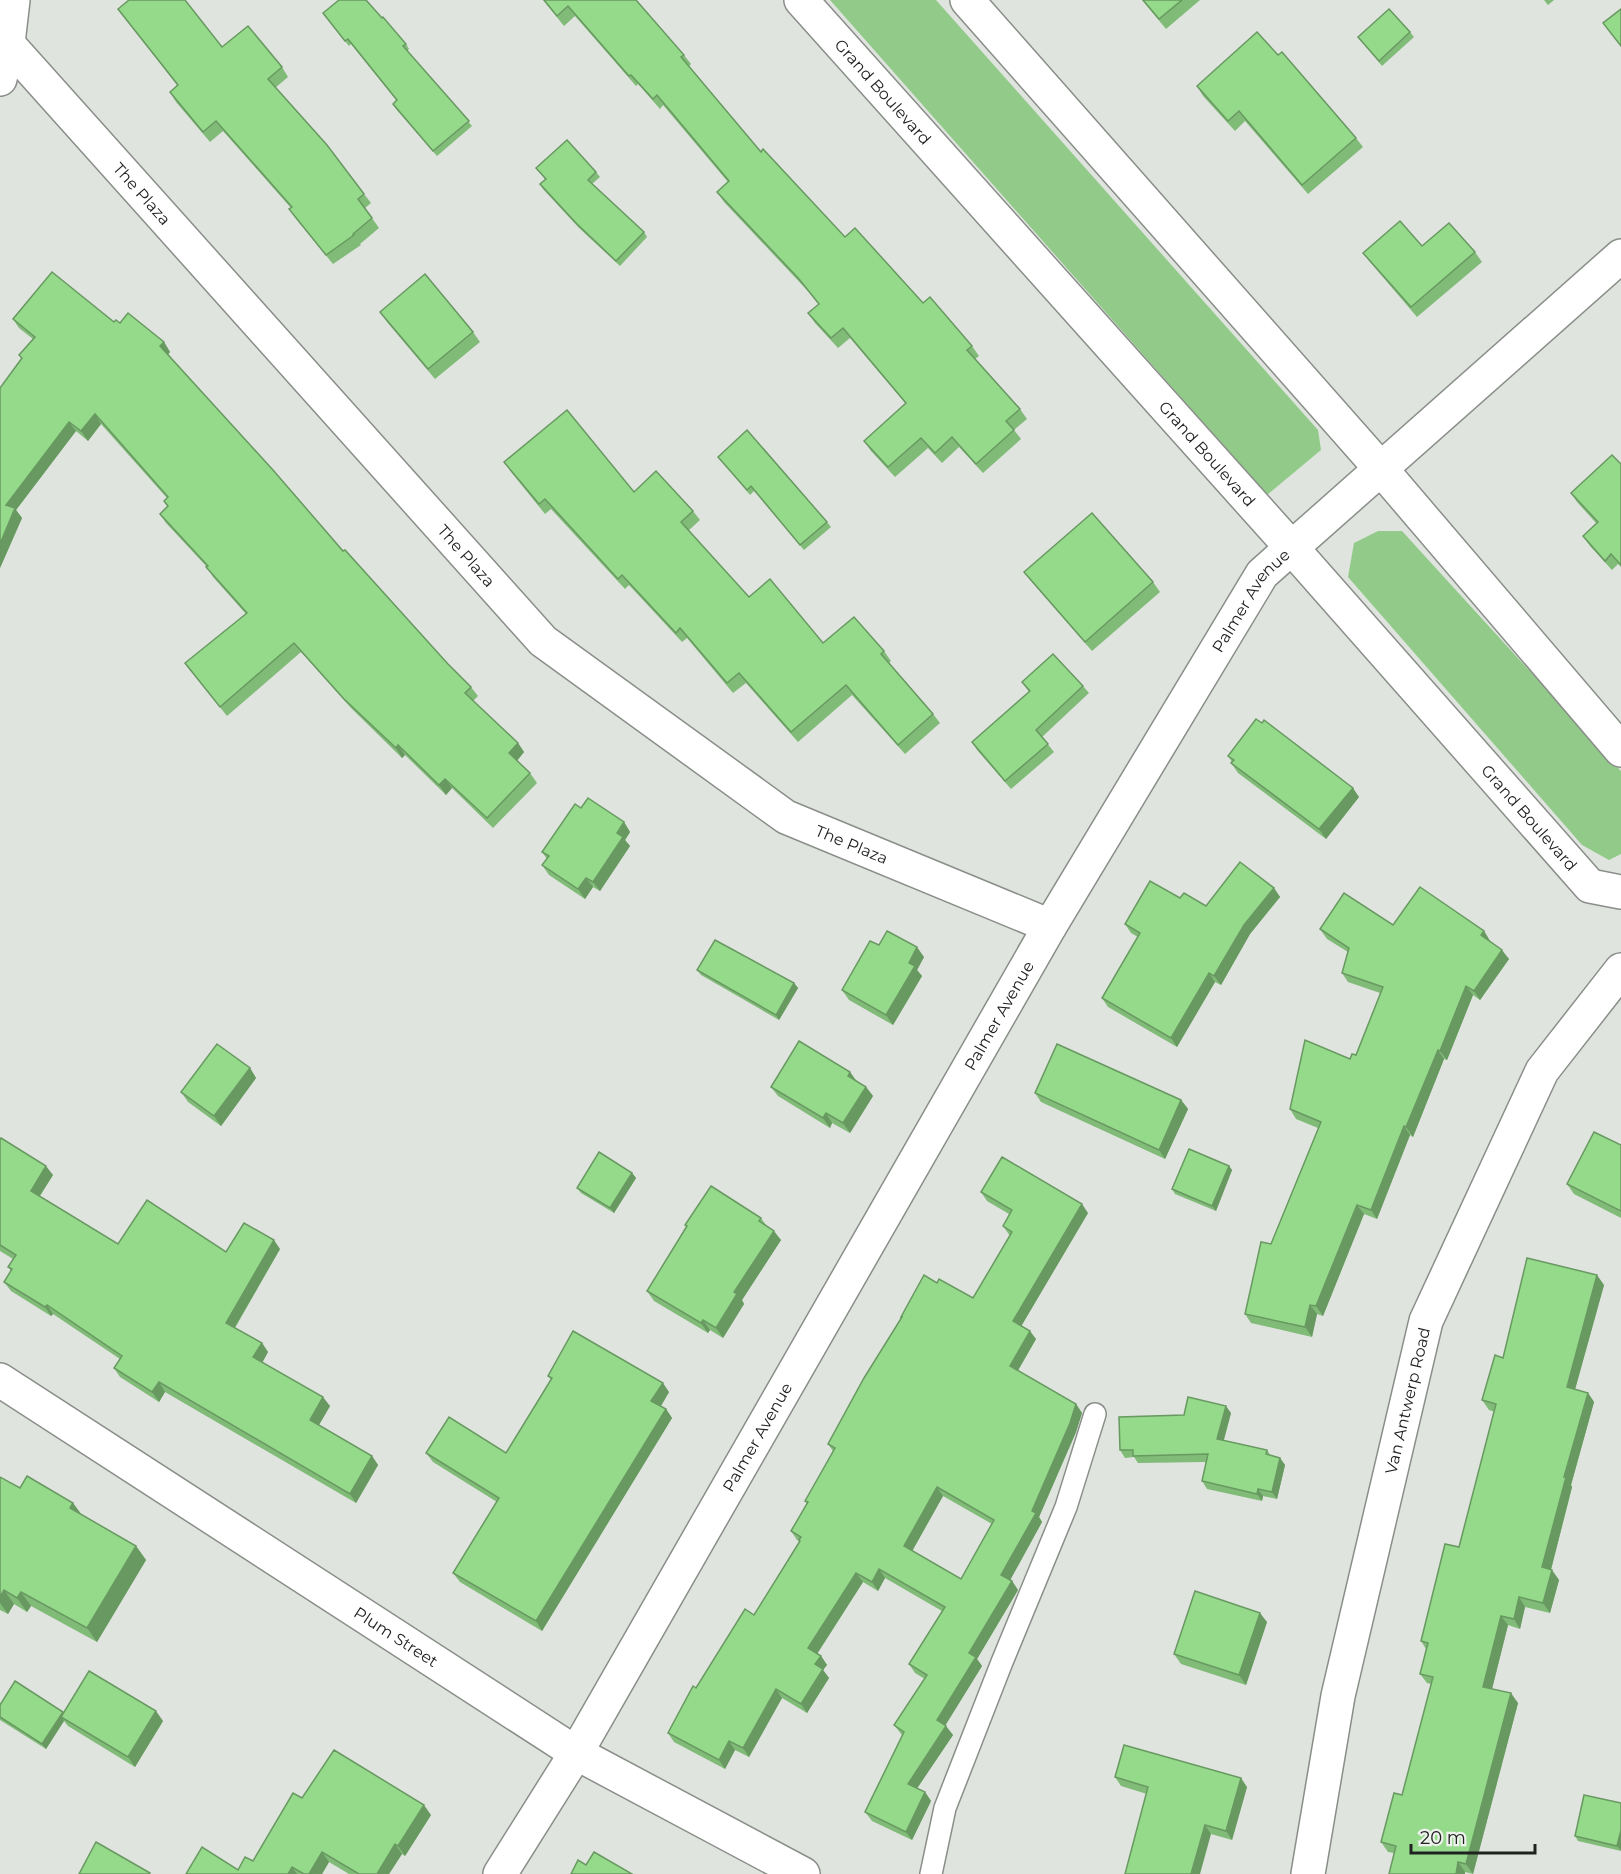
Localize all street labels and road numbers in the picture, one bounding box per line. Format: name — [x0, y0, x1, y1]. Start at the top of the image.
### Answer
street label: Grand Boulevard — [831, 35, 935, 149]
street label: The Plaza — [109, 159, 174, 229]
street label: Grand Boulevard — [1155, 397, 1259, 511]
street label: The Plaza — [433, 521, 499, 591]
street label: Palmer Avenue — [1208, 545, 1294, 656]
street label: Grand Boulevard — [1477, 761, 1581, 875]
street label: The Plaza — [813, 821, 891, 868]
street label: Palmer Avenue — [960, 958, 1038, 1074]
street label: Van Antwerp Road — [1381, 1325, 1434, 1476]
street label: Palmer Avenue — [719, 1379, 796, 1495]
street label: Plum Street — [350, 1603, 442, 1671]

